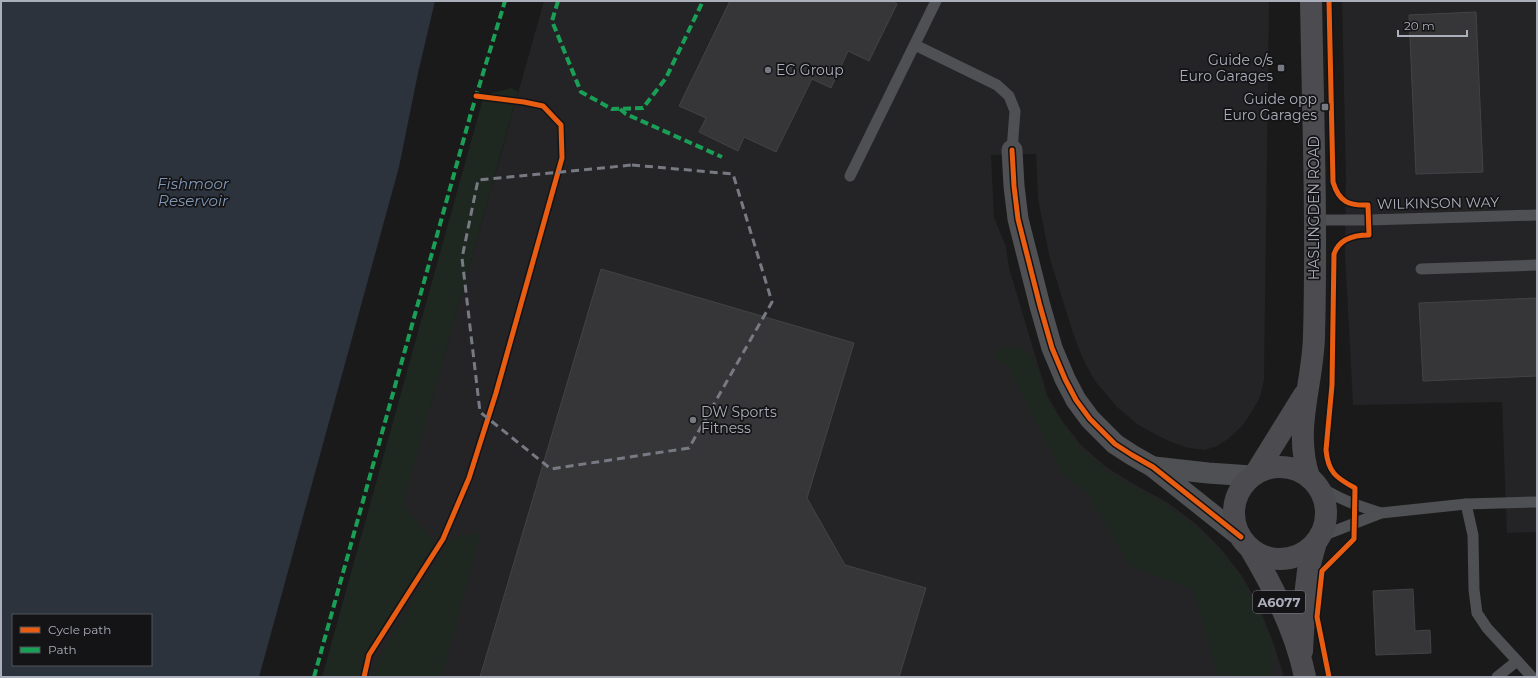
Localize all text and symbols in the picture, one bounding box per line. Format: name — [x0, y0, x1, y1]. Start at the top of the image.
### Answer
scale bar — [1398, 12, 1467, 38]
text: 20 m — [1404, 18, 1435, 33]
place label: Guide o/s Euro Garages — [1179, 51, 1273, 85]
place label: EG Group — [776, 61, 844, 79]
marker: Guide o/s Euro Garages — [1276, 63, 1286, 73]
marker: EG Group — [763, 65, 773, 75]
place label: Guide opp Euro Garages — [1223, 90, 1317, 124]
marker: Guide opp Euro Garages — [1320, 102, 1330, 112]
street label: HASLINGDEN ROAD — [1305, 136, 1323, 280]
water label: Fishmoor Reservoir — [157, 174, 230, 210]
street label: WILKINSON WAY — [1377, 193, 1499, 213]
place label: DW Sports Fitness — [701, 403, 777, 437]
marker: DW Sports Fitness — [688, 415, 698, 425]
road number: A6077 — [1253, 591, 1305, 613]
legend — [12, 614, 152, 666]
text: Cycle path — [48, 622, 111, 637]
text: Path — [48, 642, 77, 657]

